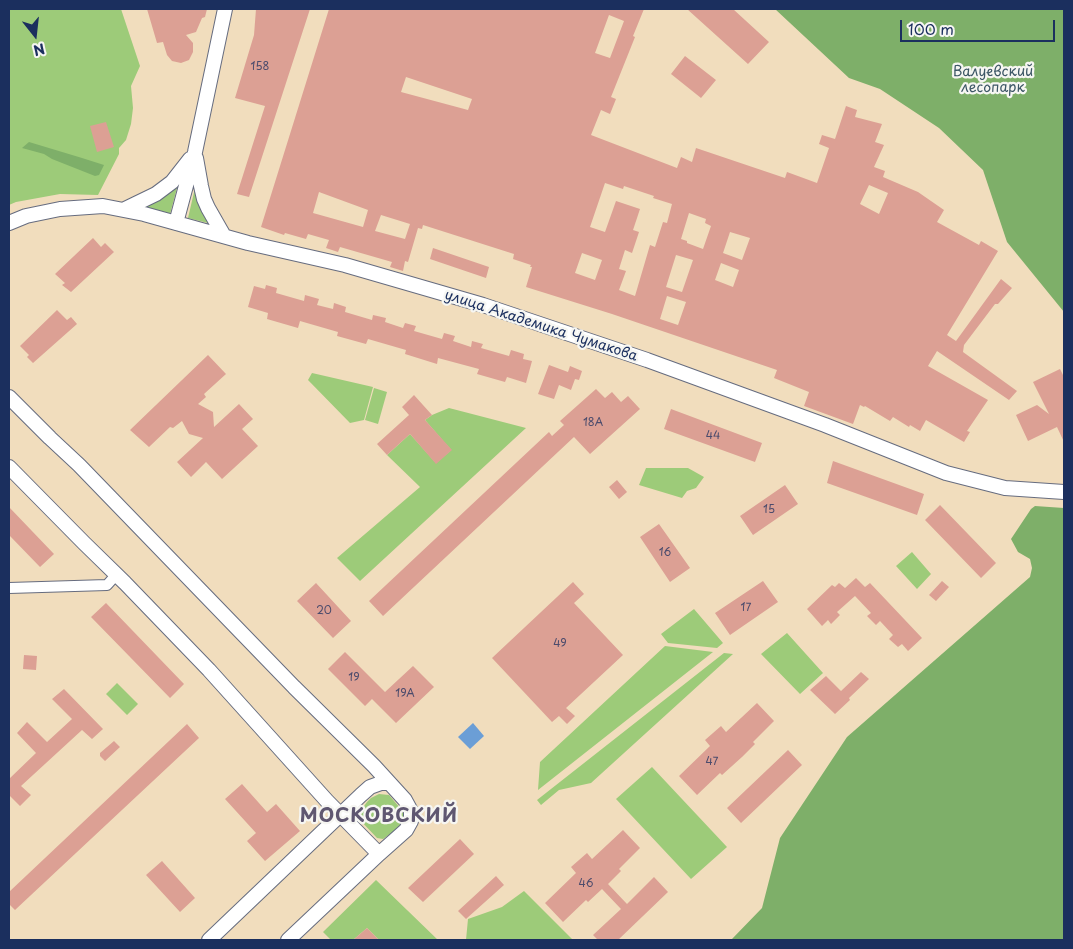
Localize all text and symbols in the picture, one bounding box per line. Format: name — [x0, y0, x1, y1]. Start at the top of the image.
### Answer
north arrow — [10, 10, 60, 60]
scale bar — [903, 10, 1058, 42]
text: 100 m — [908, 17, 954, 40]
text: N — [31, 38, 47, 62]
house number: 158 — [251, 60, 269, 74]
park label: Валуевский лесопарк — [953, 64, 1033, 96]
street label: улица Академика Чумакова — [442, 287, 640, 365]
house number: 18А — [583, 416, 603, 430]
house number: 44 — [706, 429, 720, 443]
house number: 15 — [763, 503, 775, 517]
house number: 16 — [659, 546, 671, 560]
house number: 17 — [741, 601, 751, 615]
house number: 20 — [316, 604, 332, 618]
house number: 49 — [553, 637, 567, 651]
house number: 19 — [348, 671, 360, 685]
house number: 19А — [395, 687, 415, 701]
house number: 47 — [706, 755, 718, 769]
district label: МОСКОВСКИЙ — [299, 806, 459, 828]
house number: 46 — [579, 877, 593, 891]

